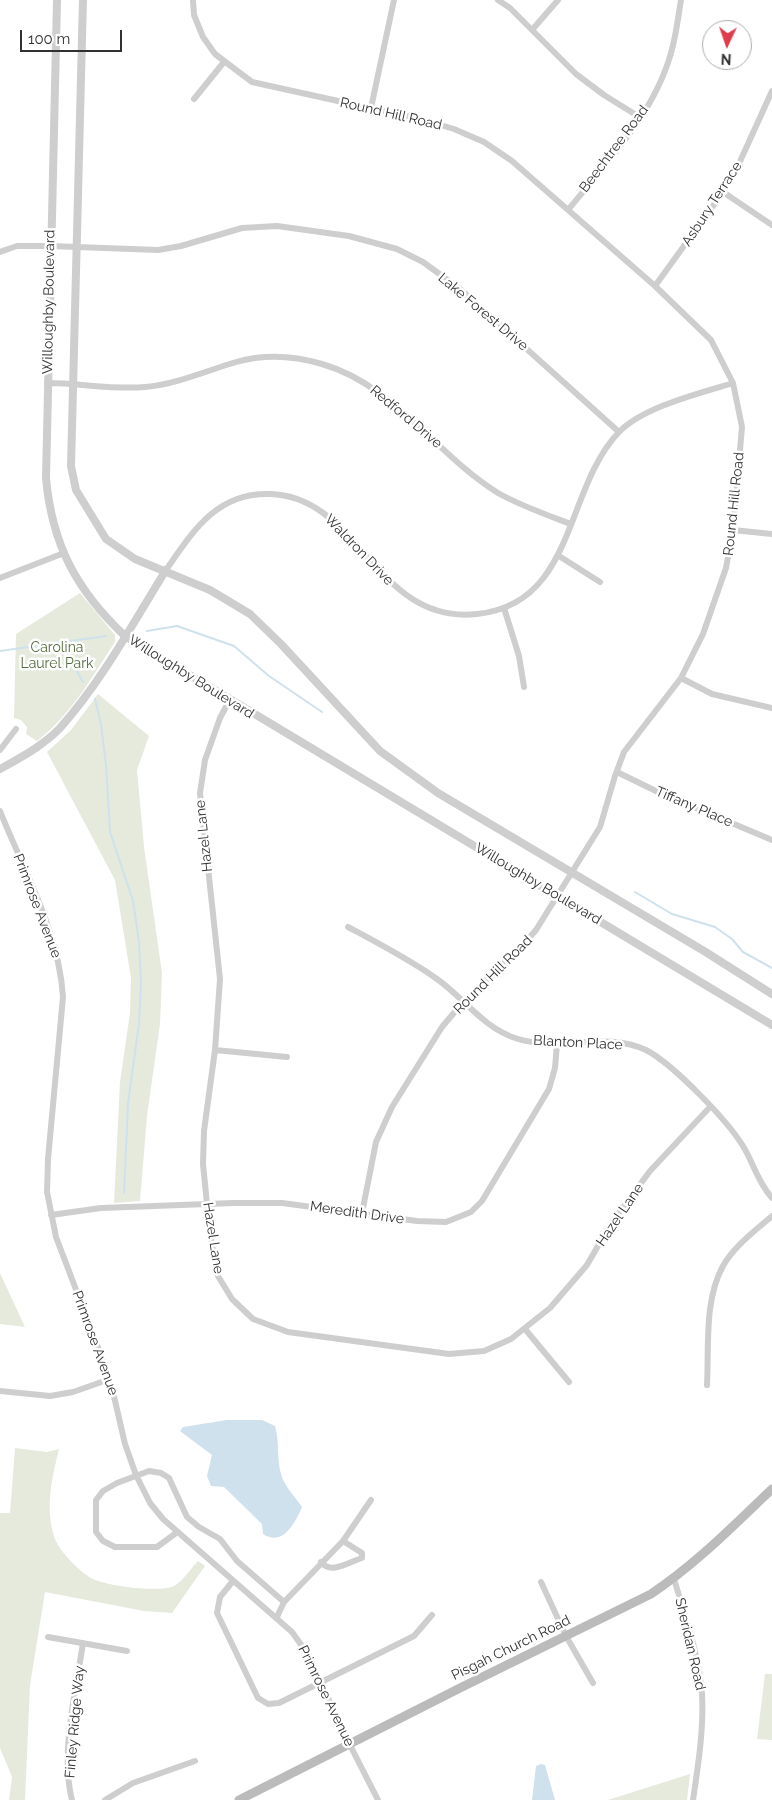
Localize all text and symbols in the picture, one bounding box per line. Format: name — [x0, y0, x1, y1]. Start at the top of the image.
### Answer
scale bar — [22, 20, 125, 52]
north arrow — [702, 20, 752, 70]
text: 100 m — [28, 30, 70, 48]
text: N — [721, 51, 732, 67]
street label: Round Hill Road — [338, 94, 444, 134]
street label: Beechtree Road — [576, 102, 652, 196]
street label: Asbury Terrace — [678, 158, 746, 250]
street label: Willoughby Boulevard — [39, 230, 59, 374]
street label: Lake Forest Drive — [435, 270, 531, 354]
street label: Redford Drive — [367, 382, 445, 452]
street label: Round Hill Road — [720, 451, 748, 557]
street label: Waldron Drive — [321, 511, 397, 589]
street label: Willoughby Boulevard — [125, 632, 257, 722]
park label: Carolina Laurel Park — [21, 640, 93, 672]
street label: Tiffany Place — [653, 783, 735, 831]
street label: Hazel Lane — [192, 799, 216, 873]
street label: Willoughby Boulevard — [472, 840, 604, 928]
street label: Primrose Avenue — [9, 852, 65, 960]
street label: Round Hill Road — [450, 932, 536, 1018]
street label: Blanton Place — [533, 1032, 623, 1054]
street label: Hazel Lane — [593, 1180, 647, 1250]
street label: Meredith Drive — [309, 1198, 405, 1228]
street label: Hazel Lane — [199, 1201, 227, 1275]
street label: Primrose Avenue — [68, 1288, 122, 1398]
street label: Sheridan Road — [671, 1596, 709, 1692]
street label: Pisgah Church Road — [449, 1612, 573, 1684]
street label: Primrose Avenue — [294, 1643, 358, 1749]
street label: Finley Ridge Way — [62, 1665, 88, 1779]

